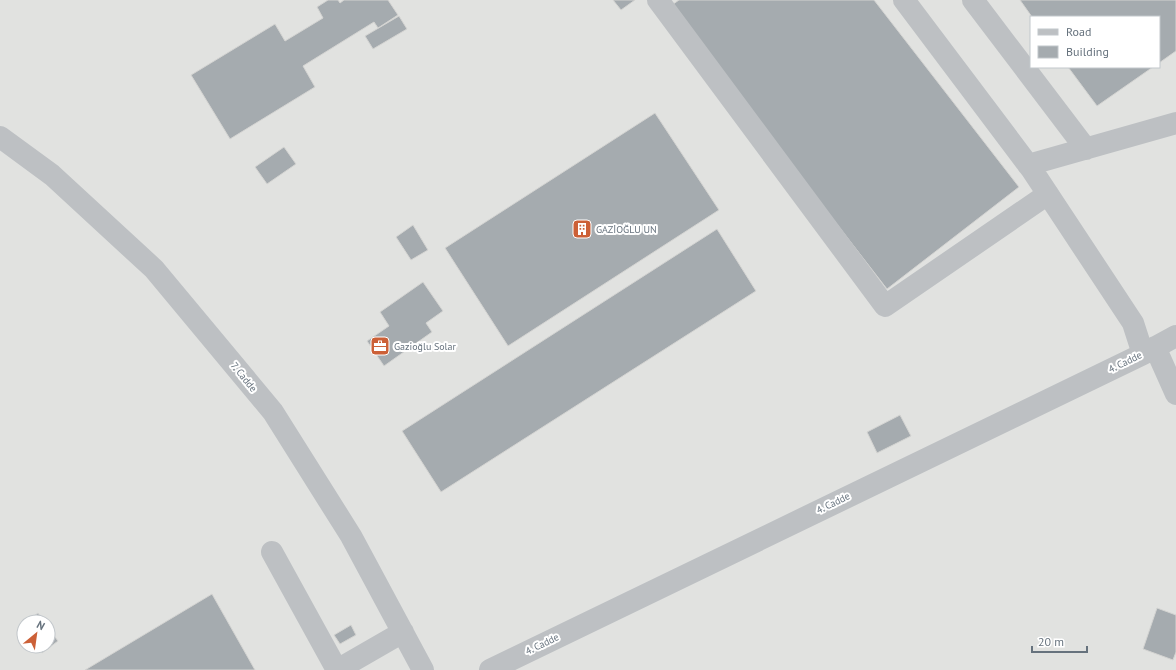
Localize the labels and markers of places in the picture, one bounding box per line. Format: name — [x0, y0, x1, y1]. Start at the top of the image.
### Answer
building icon: GAZİOĞLU UN — [571, 218, 593, 240]
place label: GAZİOĞLU UN — [596, 223, 657, 236]
office icon: Gazioğlu Solar — [369, 335, 391, 357]
place label: Gazioğlu Solar — [394, 340, 456, 353]

